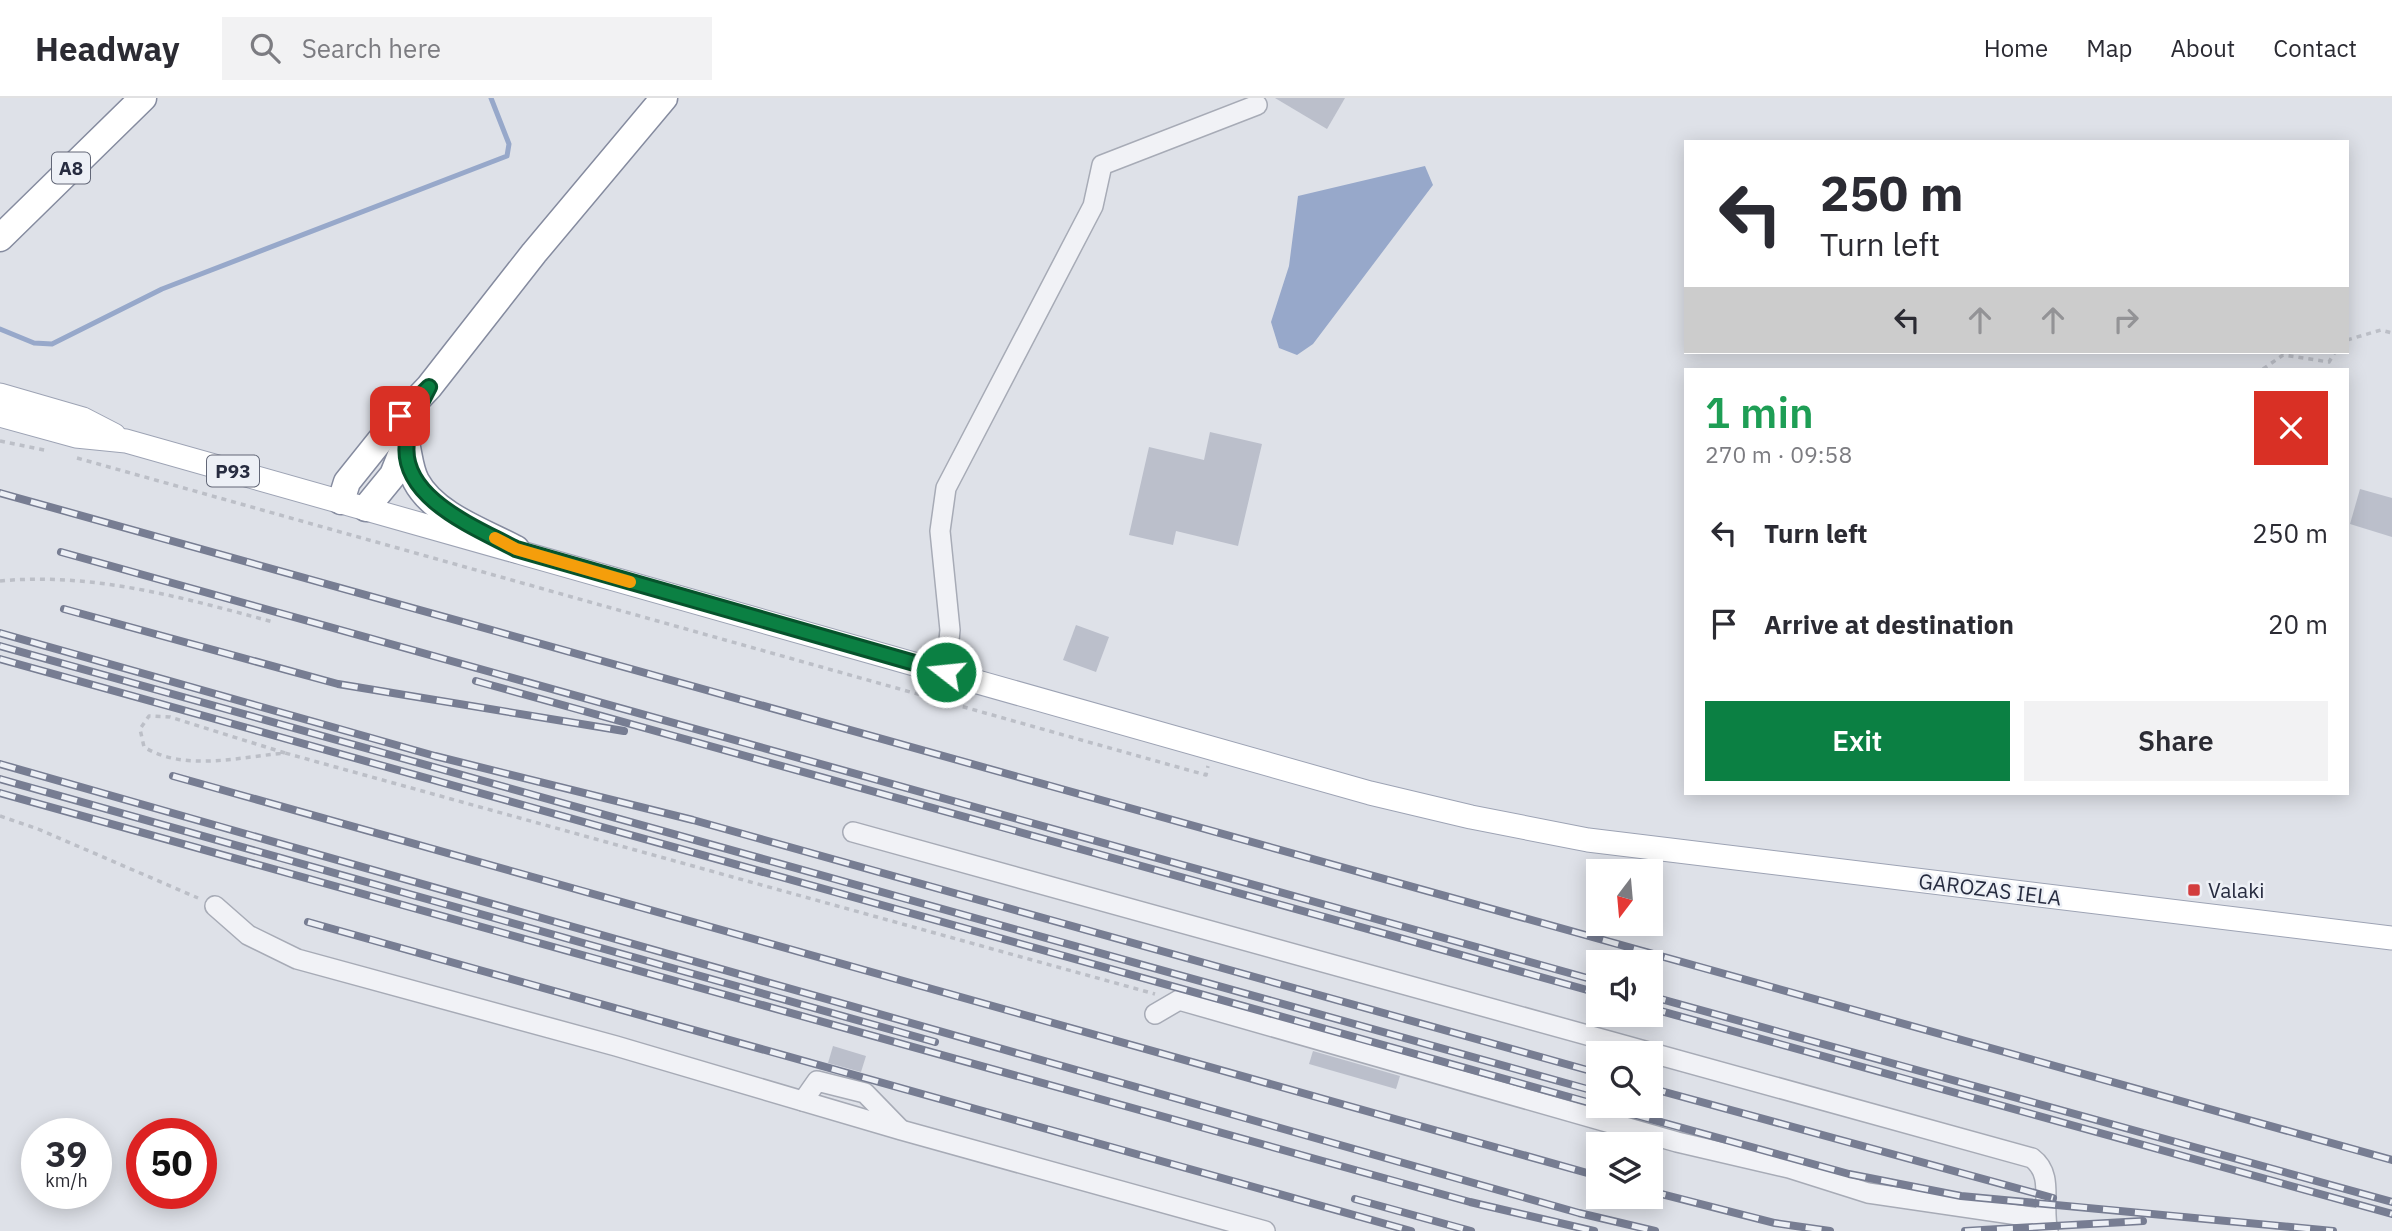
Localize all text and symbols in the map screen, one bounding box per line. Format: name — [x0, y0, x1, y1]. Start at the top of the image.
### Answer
search box — [222, 17, 712, 80]
text: Headway — [35, 27, 180, 70]
icon: search — [246, 29, 284, 67]
text: Search here — [302, 31, 441, 65]
text: Home — [1984, 32, 2048, 64]
text: Map — [2086, 32, 2132, 64]
text: About — [2170, 32, 2235, 64]
text: Contact — [2273, 32, 2357, 64]
road number: A8 — [52, 152, 90, 184]
text: 250 m — [1820, 161, 1964, 224]
icon: left — [1705, 168, 1796, 259]
text: Turn left — [1820, 223, 1940, 265]
icon: left — [1888, 301, 1926, 339]
icon: ahead — [1961, 301, 1999, 339]
icon: ahead — [2034, 301, 2072, 339]
icon: right — [2107, 301, 2145, 339]
text: 1 min — [1705, 385, 1814, 440]
pin — [370, 386, 430, 446]
button: close — [2254, 391, 2328, 465]
icon: arrive — [381, 397, 419, 435]
text: 270 m · 09:58 — [1705, 439, 1852, 469]
road number: P93 — [207, 456, 259, 486]
icon: left — [1705, 514, 1743, 552]
text: Turn left — [1764, 516, 1867, 550]
text: 250 m — [2252, 516, 2328, 550]
icon: arrive — [1705, 605, 1743, 643]
text: Arrive at destination — [1764, 607, 2014, 641]
text: 20 m — [2268, 607, 2328, 641]
position arrow — [909, 635, 983, 709]
button: Exit — [1705, 701, 2010, 781]
button: Share — [2024, 701, 2328, 781]
north arrow — [1586, 859, 1662, 936]
map controls — [1586, 859, 1663, 1209]
street label: GAROZAS IELA — [1917, 866, 2063, 912]
place label: Valaki — [2208, 876, 2265, 904]
marker: Valaki — [2186, 882, 2202, 898]
button: sound — [1586, 950, 1663, 1027]
button: search — [1586, 1041, 1663, 1118]
speed limit sign: 50 — [126, 1118, 217, 1209]
text: 39 — [45, 1131, 88, 1177]
button: layers — [1586, 1132, 1663, 1209]
text: km/h — [45, 1169, 88, 1192]

